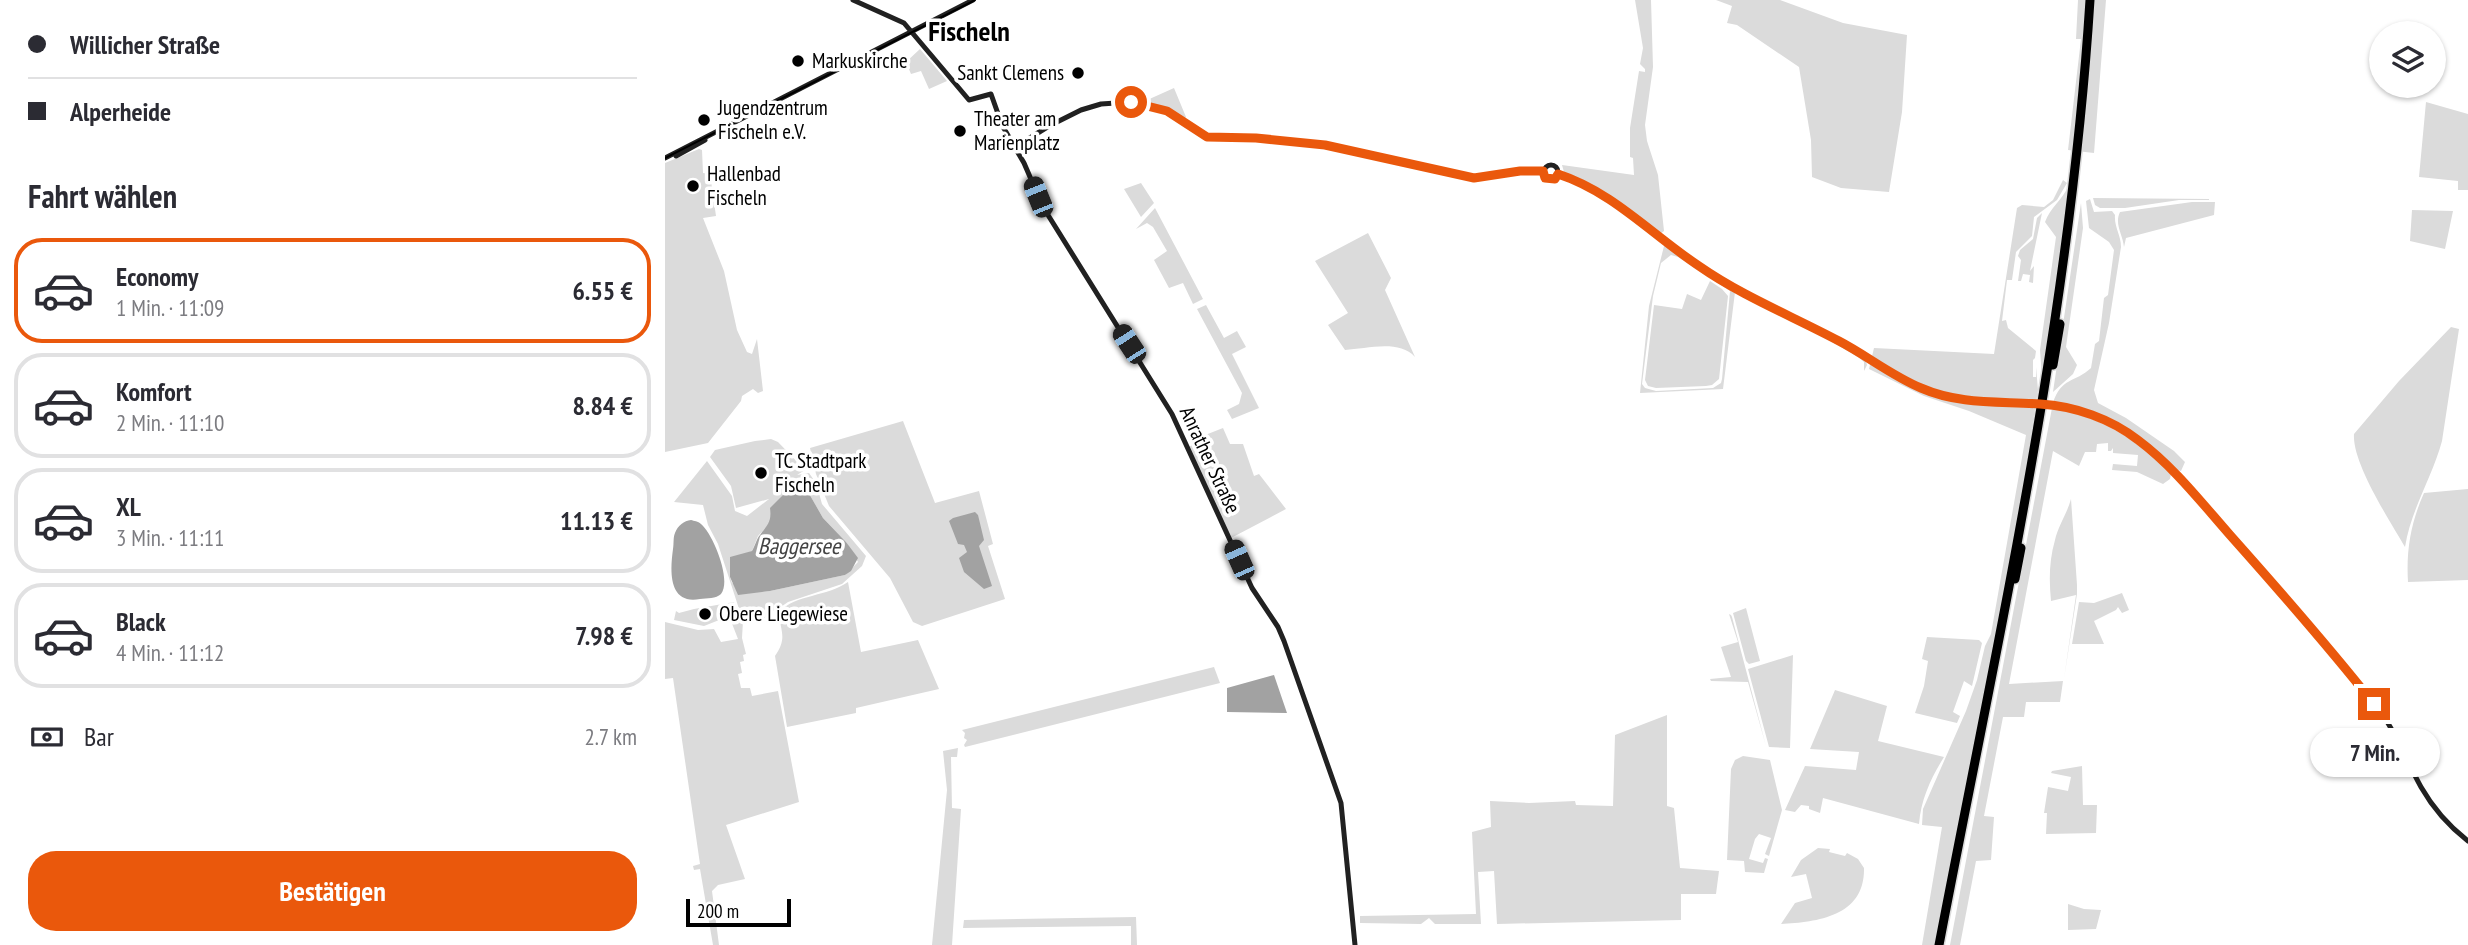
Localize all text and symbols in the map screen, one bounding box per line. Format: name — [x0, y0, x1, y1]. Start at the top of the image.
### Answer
district label: Fischeln — [928, 12, 1010, 49]
map controls — [2369, 21, 2446, 98]
button: layers — [2369, 21, 2446, 98]
text: Willicher Straße — [70, 28, 220, 61]
place label: Markuskirche — [812, 47, 908, 74]
marker: Markuskirche — [790, 53, 806, 69]
place label: Sankt Clemens — [957, 59, 1064, 86]
marker: Sankt Clemens — [1070, 65, 1086, 81]
route start — [1115, 86, 1147, 118]
place label: Jugendzentrum Fischeln e.V. — [717, 94, 828, 145]
text: Alperheide — [70, 95, 171, 128]
place label: Theater am Marienplatz — [974, 105, 1060, 156]
marker: Jugendzentrum Fischeln e.V. — [696, 112, 712, 128]
marker: Theater am Marienplatz — [952, 123, 968, 139]
place label: Hallenbad Fischeln — [707, 160, 781, 211]
car — [1021, 174, 1056, 220]
text: Fahrt wählen — [28, 175, 177, 217]
marker: Hallenbad Fischeln — [685, 178, 701, 194]
icon: car — [32, 259, 95, 322]
text: Economy — [116, 260, 198, 293]
text: 6.55 € — [572, 274, 633, 307]
text: 1 Min. · 11:09 — [116, 293, 224, 322]
car — [1109, 321, 1150, 367]
icon: car — [32, 374, 95, 437]
text: Komfort — [116, 375, 192, 408]
text: 8.84 € — [572, 389, 633, 422]
street label: Anrather Straße — [1174, 402, 1247, 518]
text: 2 Min. · 11:10 — [116, 408, 224, 437]
place label: TC Stadtpark Fischeln — [775, 447, 866, 498]
marker: TC Stadtpark Fischeln — [753, 465, 769, 481]
icon: car — [32, 489, 95, 552]
text: XL — [116, 490, 141, 523]
text: 11.13 € — [560, 504, 633, 537]
text: 3 Min. · 11:11 — [116, 523, 224, 552]
water label: Baggersee — [758, 531, 842, 560]
car — [1221, 537, 1258, 583]
place label: Obere Liegewiese — [719, 600, 848, 627]
icon: car — [32, 604, 95, 667]
text: Black — [116, 605, 166, 638]
marker: Obere Liegewiese — [697, 606, 713, 622]
text: 7.98 € — [575, 619, 633, 652]
text: 4 Min. · 11:12 — [116, 638, 224, 667]
route end — [2358, 688, 2390, 720]
icon: cash — [28, 718, 66, 756]
text: Bar — [84, 720, 114, 753]
text: 2.7 km — [584, 722, 637, 751]
callout: 7 Min. — [2309, 728, 2439, 778]
text: 7 Min. — [2350, 738, 2400, 767]
button: Bestätigen — [28, 851, 637, 931]
scale bar — [686, 896, 791, 928]
text: 200 m — [697, 899, 739, 923]

